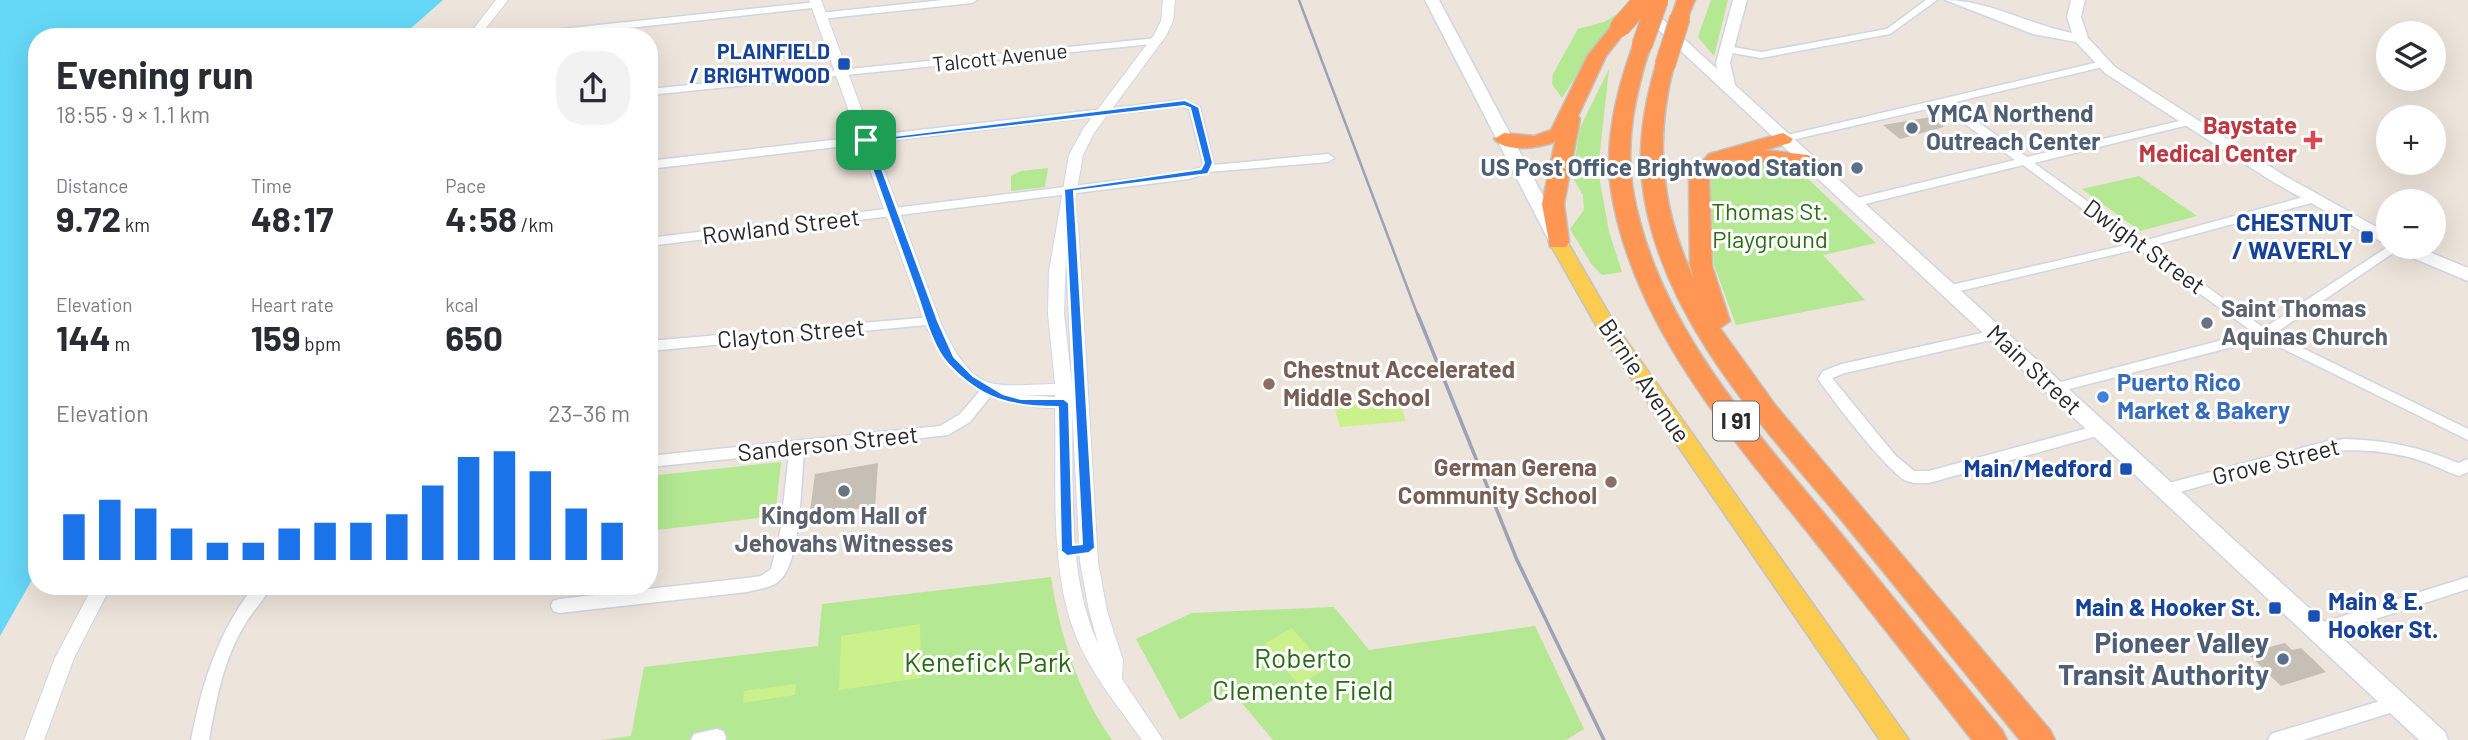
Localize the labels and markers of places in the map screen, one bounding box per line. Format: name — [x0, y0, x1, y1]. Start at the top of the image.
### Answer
place label: PLAINFIELD / BRIGHTWOOD — [689, 38, 830, 87]
marker: PLAINFIELD / BRIGHTWOOD — [836, 56, 852, 72]
place label: YMCA Northend Outreach Center — [1926, 98, 2101, 155]
pin — [836, 110, 896, 170]
place label: Baystate Medical Center — [2139, 110, 2297, 167]
marker: YMCA Northend Outreach Center — [1904, 120, 1920, 136]
marker: Baystate Medical Center — [2303, 130, 2323, 150]
place label: US Post Office Brightwood Station — [1481, 152, 1843, 181]
marker: US Post Office Brightwood Station — [1849, 160, 1865, 176]
place label: CHESTNUT / WAVERLY — [2232, 207, 2353, 264]
marker: CHESTNUT / WAVERLY — [2359, 229, 2375, 245]
place label: Saint Thomas Aquinas Church — [2221, 293, 2388, 350]
marker: Saint Thomas Aquinas Church — [2199, 315, 2215, 331]
place label: Chestnut Accelerated Middle School — [1283, 354, 1515, 411]
place label: Puerto Rico Market & Bakery — [2117, 367, 2290, 424]
marker: Chestnut Accelerated Middle School — [1261, 376, 1277, 392]
marker: Puerto Rico Market & Bakery — [2095, 389, 2111, 405]
place label: German Gerena Community School — [1398, 452, 1597, 509]
place label: Main/Medford — [1964, 453, 2112, 482]
marker: Main/Medford — [2118, 461, 2134, 477]
marker: German Gerena Community School — [1603, 474, 1619, 490]
marker: Kingdom Hall of Jehovahs Witnesses — [836, 483, 852, 499]
place label: Kingdom Hall of Jehovahs Witnesses — [735, 500, 953, 557]
place label: Main & E. Hooker St. — [2328, 586, 2438, 643]
place label: Main & Hooker St. — [2075, 592, 2261, 621]
marker: Main & Hooker St. — [2267, 600, 2283, 616]
marker: Main & E. Hooker St. — [2306, 608, 2322, 624]
place label: Pioneer Valley Transit Authority — [2058, 625, 2269, 691]
marker: Pioneer Valley Transit Authority — [2275, 651, 2291, 667]

